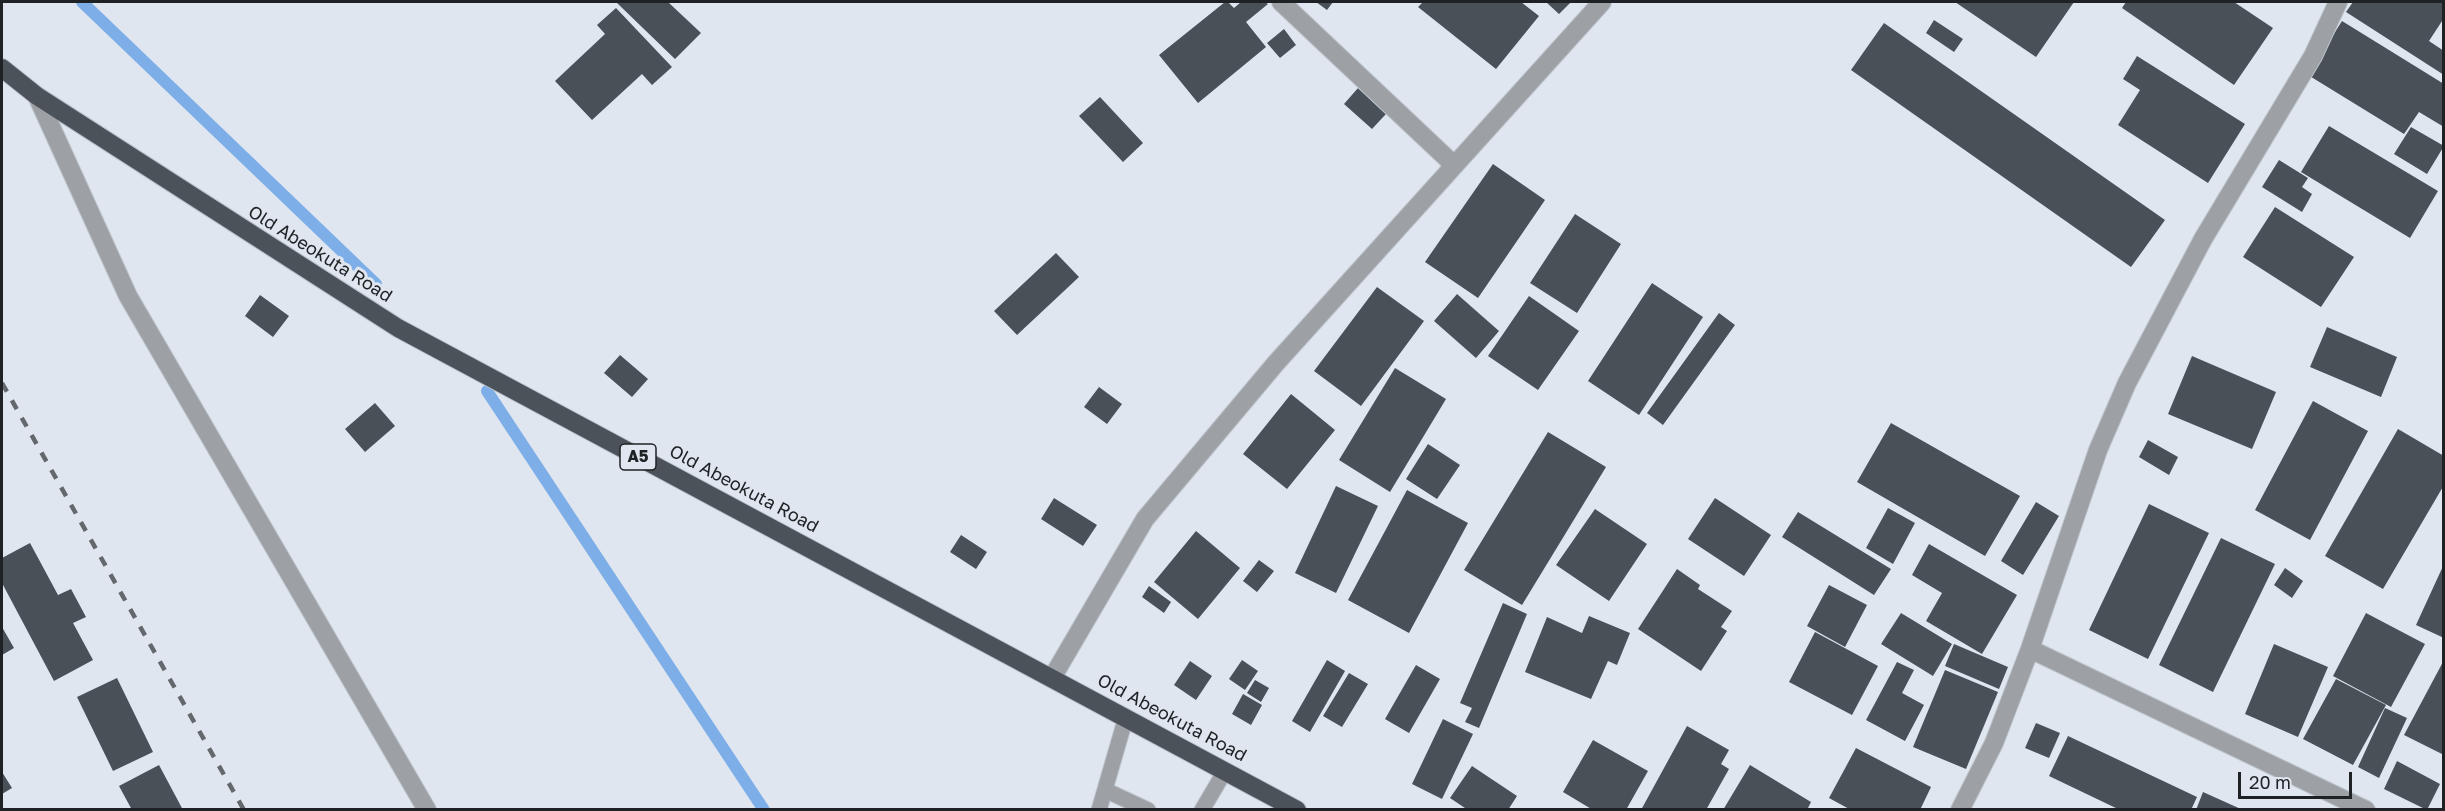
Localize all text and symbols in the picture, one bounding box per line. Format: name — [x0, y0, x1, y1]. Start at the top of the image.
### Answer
street label: Old Abeokuta Road — [244, 201, 396, 307]
street label: Old Abeokuta Road — [666, 441, 822, 537]
road number: A5 — [620, 444, 656, 470]
street label: Old Abeokuta Road — [1094, 670, 1250, 766]
scale bar — [2241, 760, 2355, 798]
text: 20 m — [2249, 771, 2291, 793]

